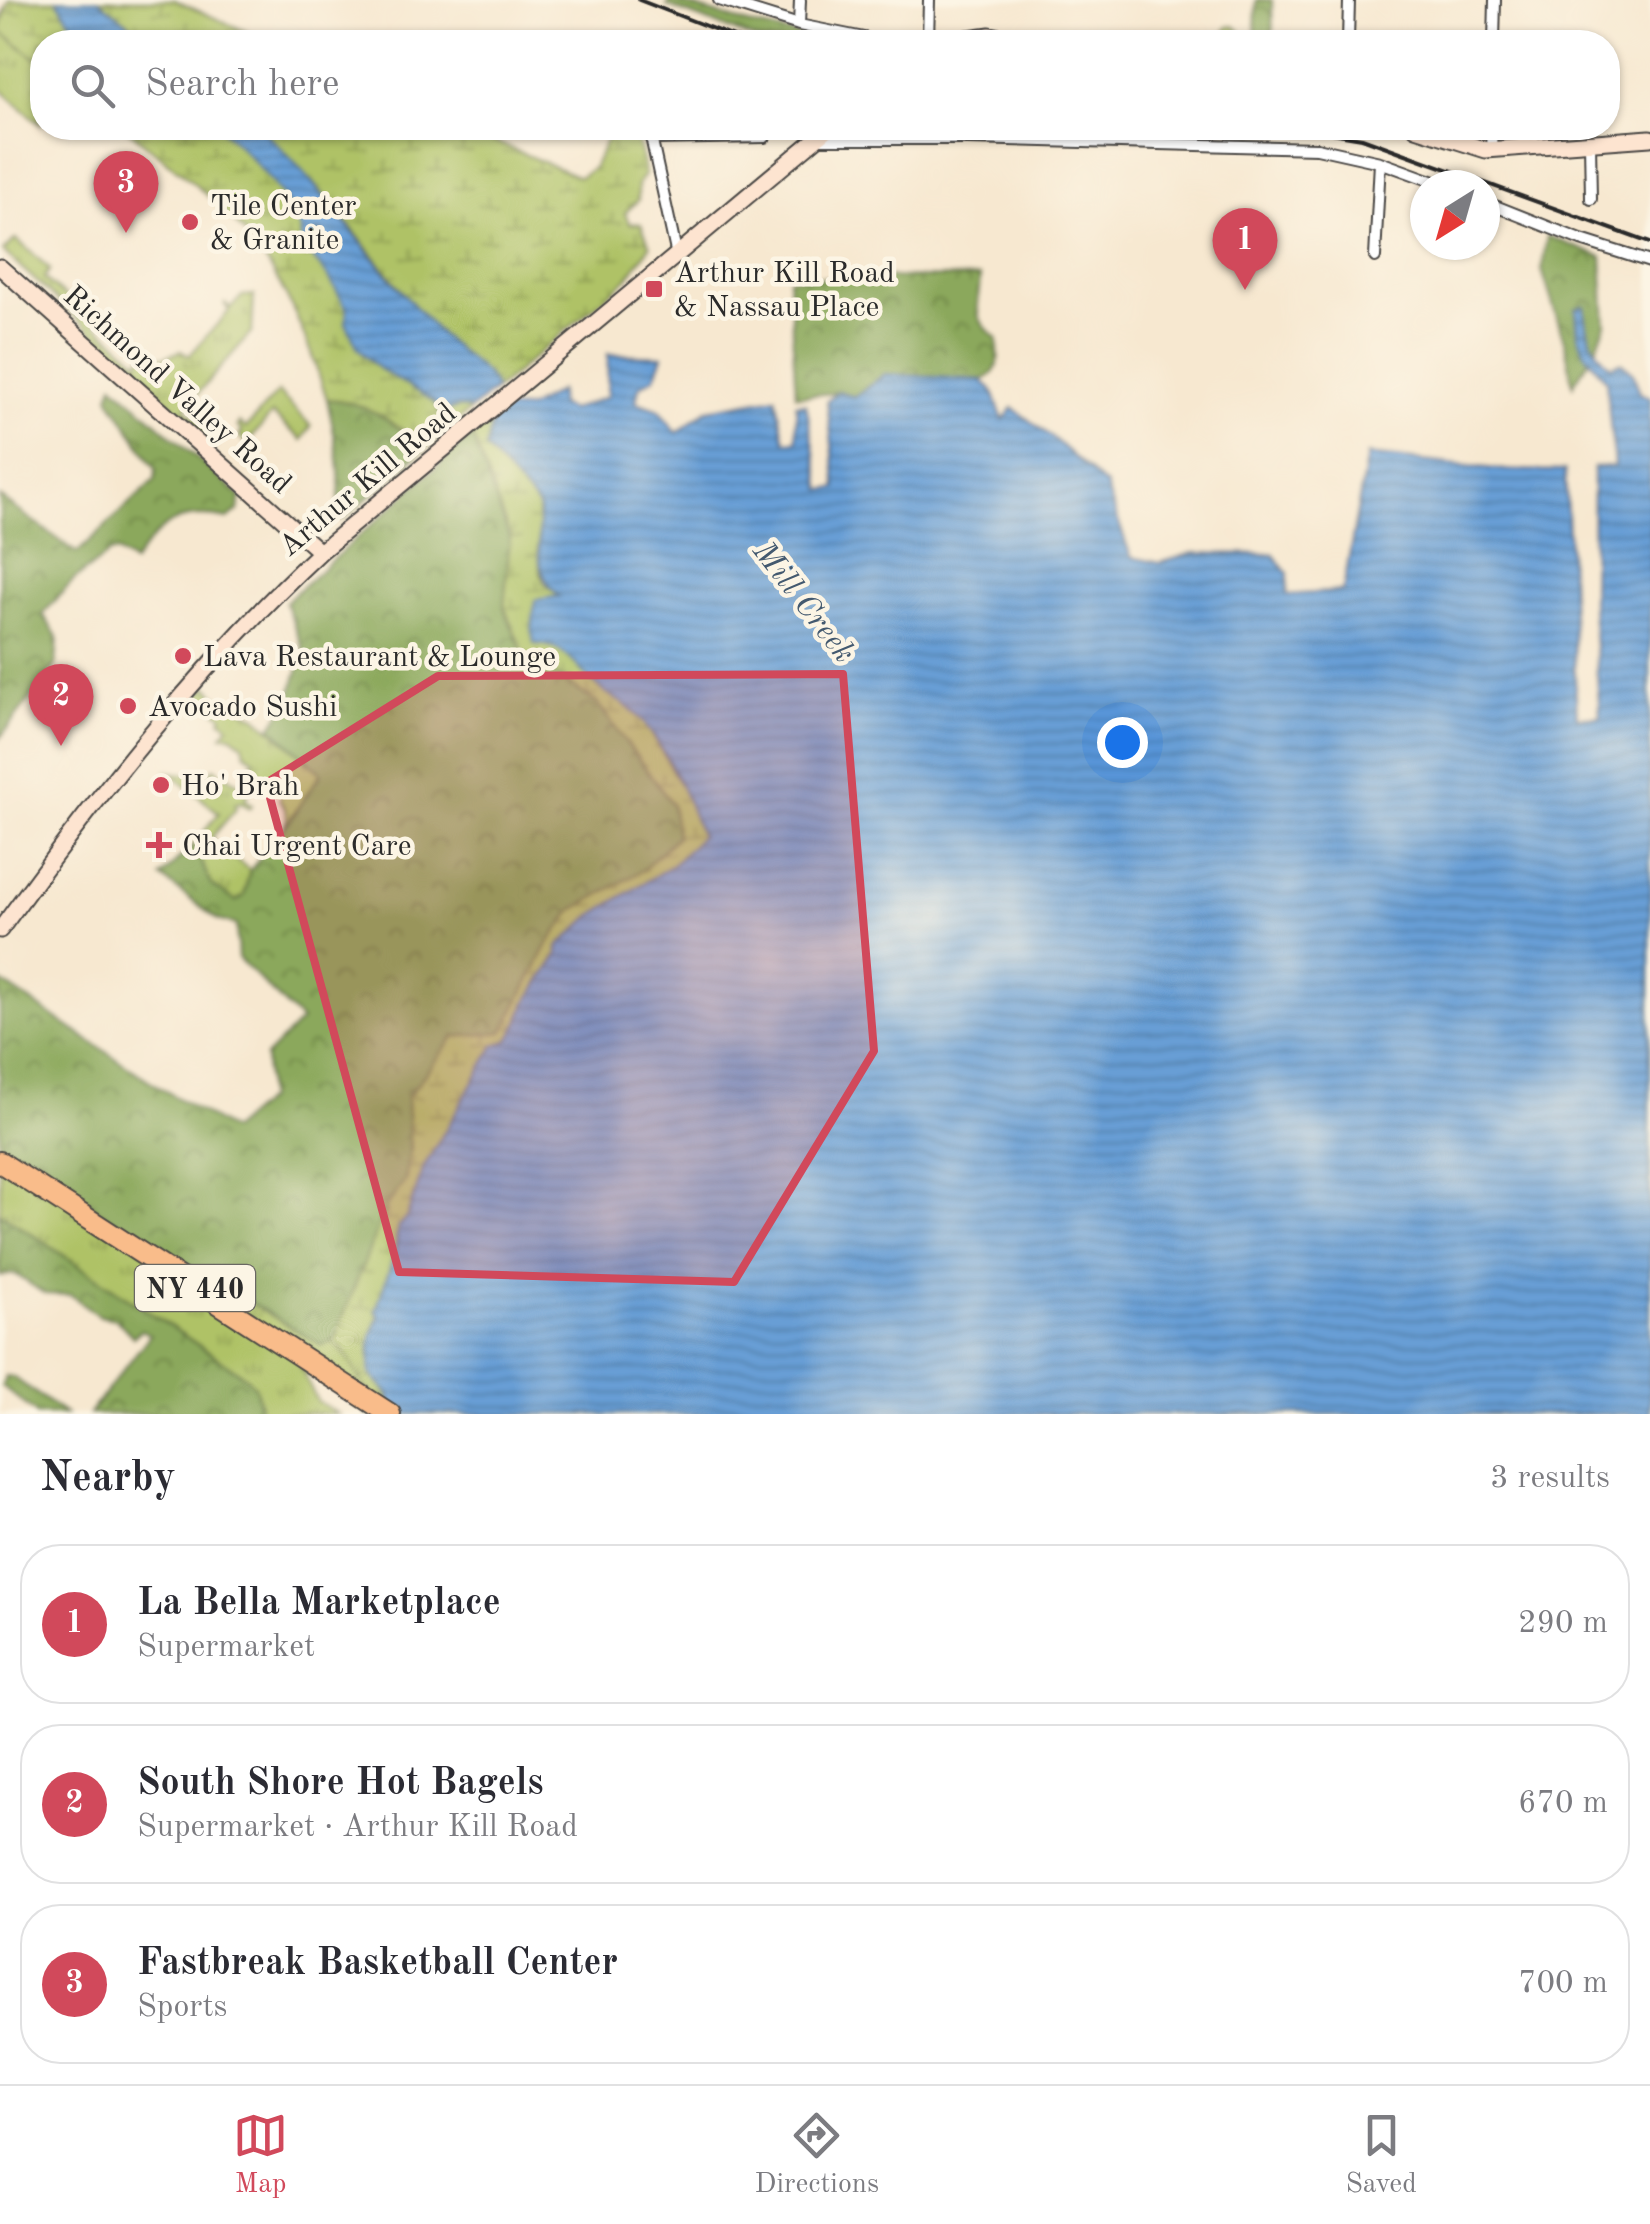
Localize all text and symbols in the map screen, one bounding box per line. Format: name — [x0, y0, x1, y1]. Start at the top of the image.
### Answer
search box — [30, 30, 1620, 140]
icon: search — [65, 58, 120, 113]
text: Search here — [145, 66, 340, 104]
pin: 3 — [94, 150, 158, 233]
north arrow — [1410, 170, 1500, 260]
place label: Tile Center & Granite — [210, 192, 357, 256]
pin: 1 — [1212, 208, 1278, 290]
marker: Tile Center & Granite — [179, 211, 201, 233]
place label: Arthur Kill Road & Nassau Place — [674, 259, 895, 323]
marker: Arthur Kill Road & Nassau Place — [643, 278, 665, 300]
street label: Richmond Valley Road — [57, 281, 296, 500]
street label: Arthur Kill Road — [274, 398, 463, 563]
water label: Mill Creek — [745, 535, 860, 669]
place label: Lava Restaurant & Lounge — [203, 643, 556, 673]
marker: Lava Restaurant & Lounge — [172, 645, 194, 667]
pin: 2 — [28, 664, 94, 746]
place label: Avocado Sushi — [148, 693, 337, 723]
marker: Avocado Sushi — [117, 695, 139, 717]
your location — [1097, 717, 1148, 768]
place label: Ho' Brah — [181, 772, 299, 802]
marker: Ho' Brah — [150, 774, 172, 796]
marker: Chai Urgent Care — [146, 832, 172, 858]
place label: Chai Urgent Care — [182, 832, 412, 862]
road number: NY 440 — [135, 1265, 255, 1311]
text: Nearby — [40, 1458, 176, 1500]
text: 3 results — [1490, 1463, 1610, 1495]
text: La Bella Marketplace — [137, 1585, 501, 1623]
text: 1 — [65, 1608, 84, 1640]
text: 290 m — [1518, 1608, 1608, 1640]
text: Supermarket — [137, 1632, 315, 1664]
text: South Shore Hot Bagels — [137, 1765, 544, 1803]
text: 2 — [65, 1788, 84, 1820]
text: 670 m — [1518, 1788, 1608, 1820]
text: Supermarket · Arthur Kill Road — [137, 1812, 578, 1844]
text: Fastbreak Basketball Center — [137, 1945, 618, 1983]
text: 3 — [65, 1968, 84, 2000]
text: 700 m — [1518, 1968, 1608, 2000]
text: Sports — [137, 1992, 228, 2024]
tab: Map — [233, 2108, 288, 2203]
tab: Directions — [755, 2108, 879, 2203]
tab: Saved — [1345, 2108, 1417, 2203]

